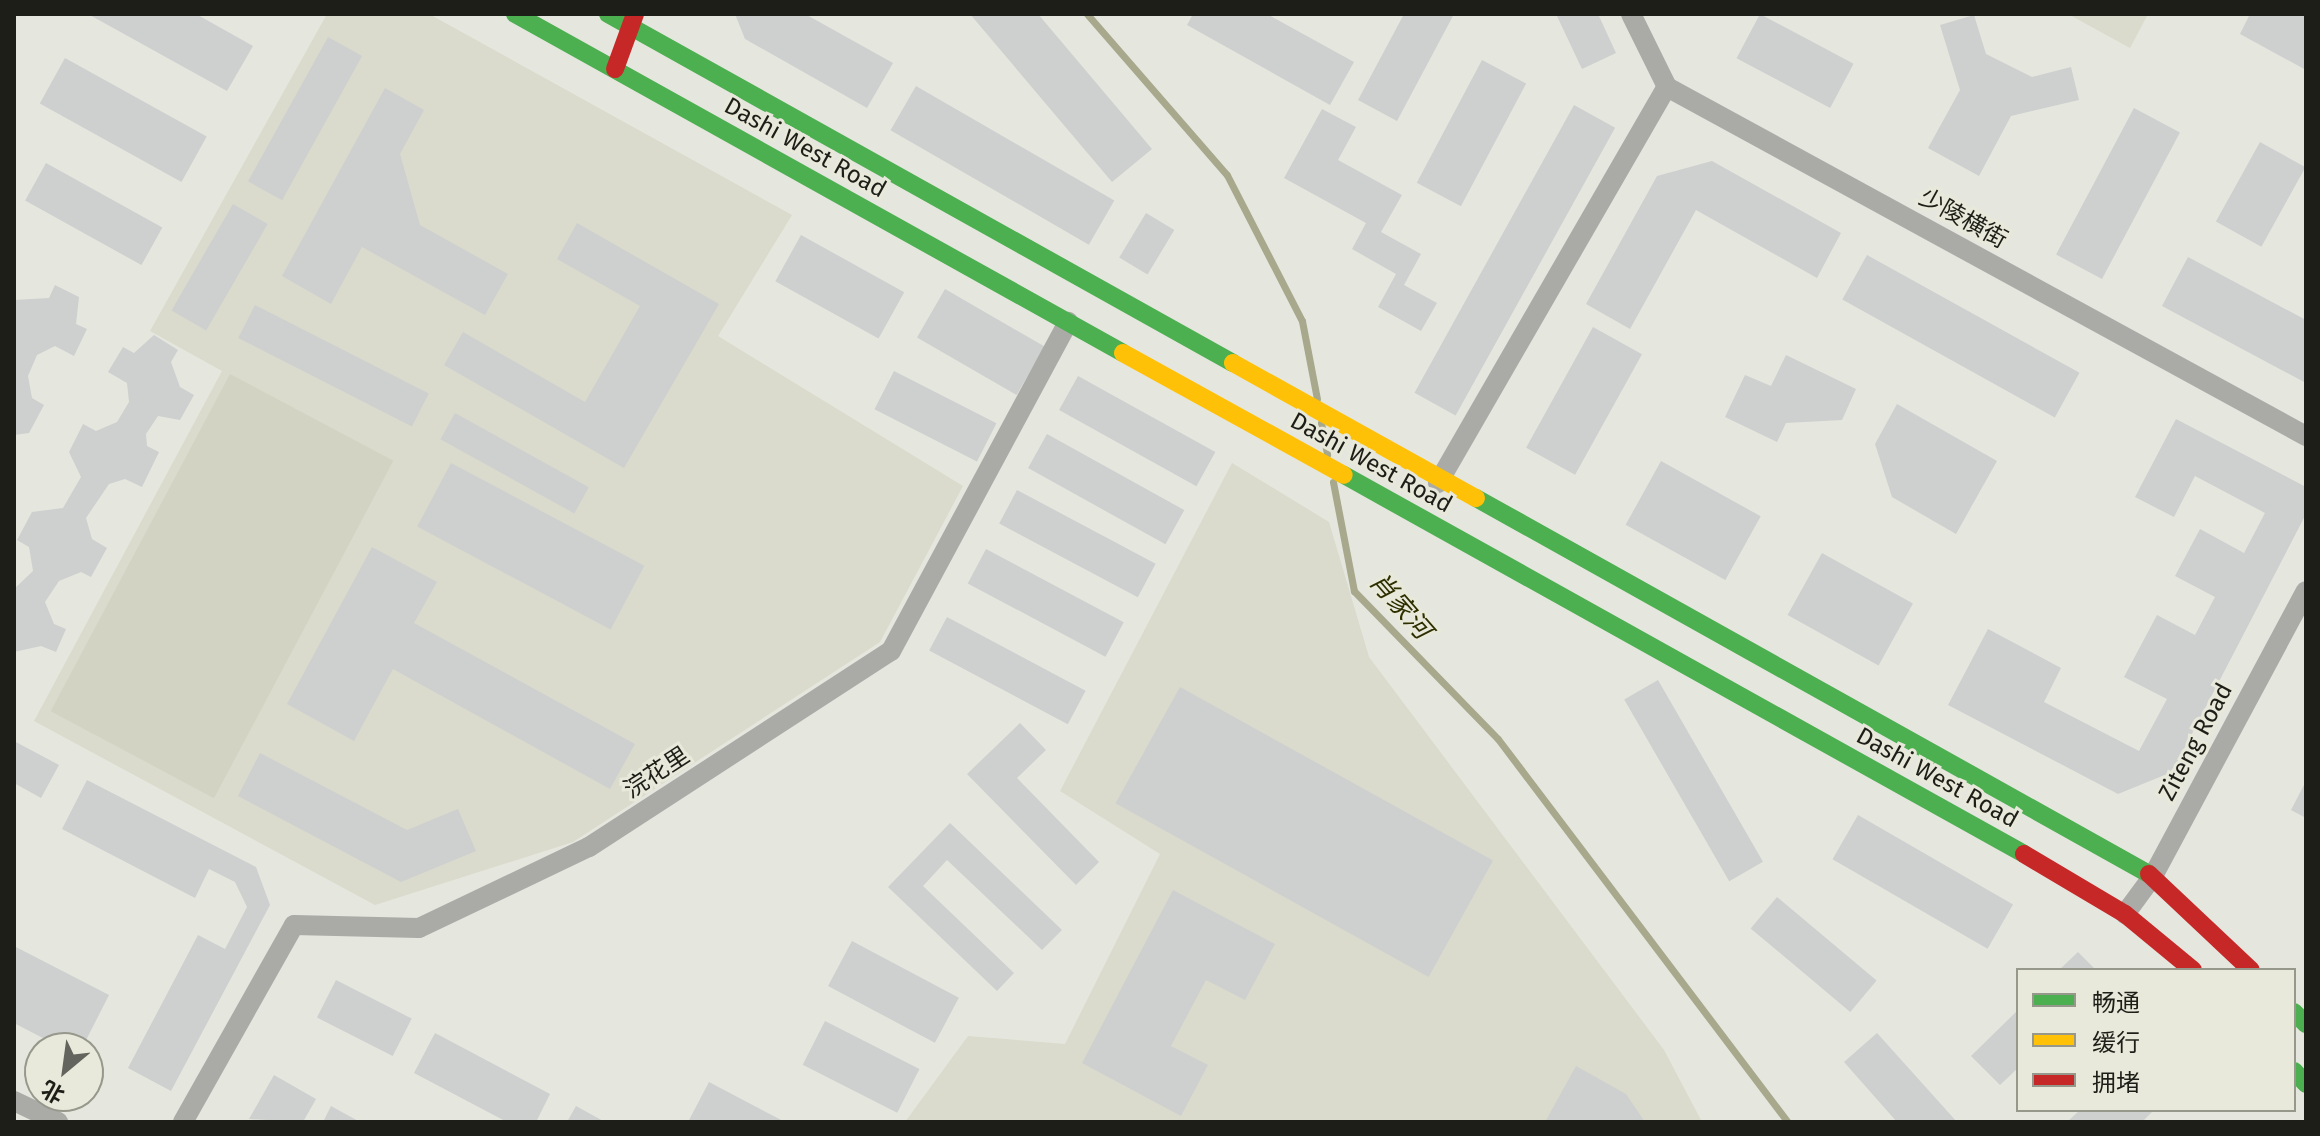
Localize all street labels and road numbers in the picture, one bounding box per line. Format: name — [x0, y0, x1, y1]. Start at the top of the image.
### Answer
street label: Dashi West Road — [719, 92, 891, 204]
street label: 少陵横街 — [1914, 183, 2012, 255]
street label: Dashi West Road — [1285, 407, 1457, 519]
street label: Ziteng Road — [2153, 678, 2239, 806]
street label: Dashi West Road — [1851, 722, 2023, 834]
street label: 浣花里 — [619, 741, 695, 805]

